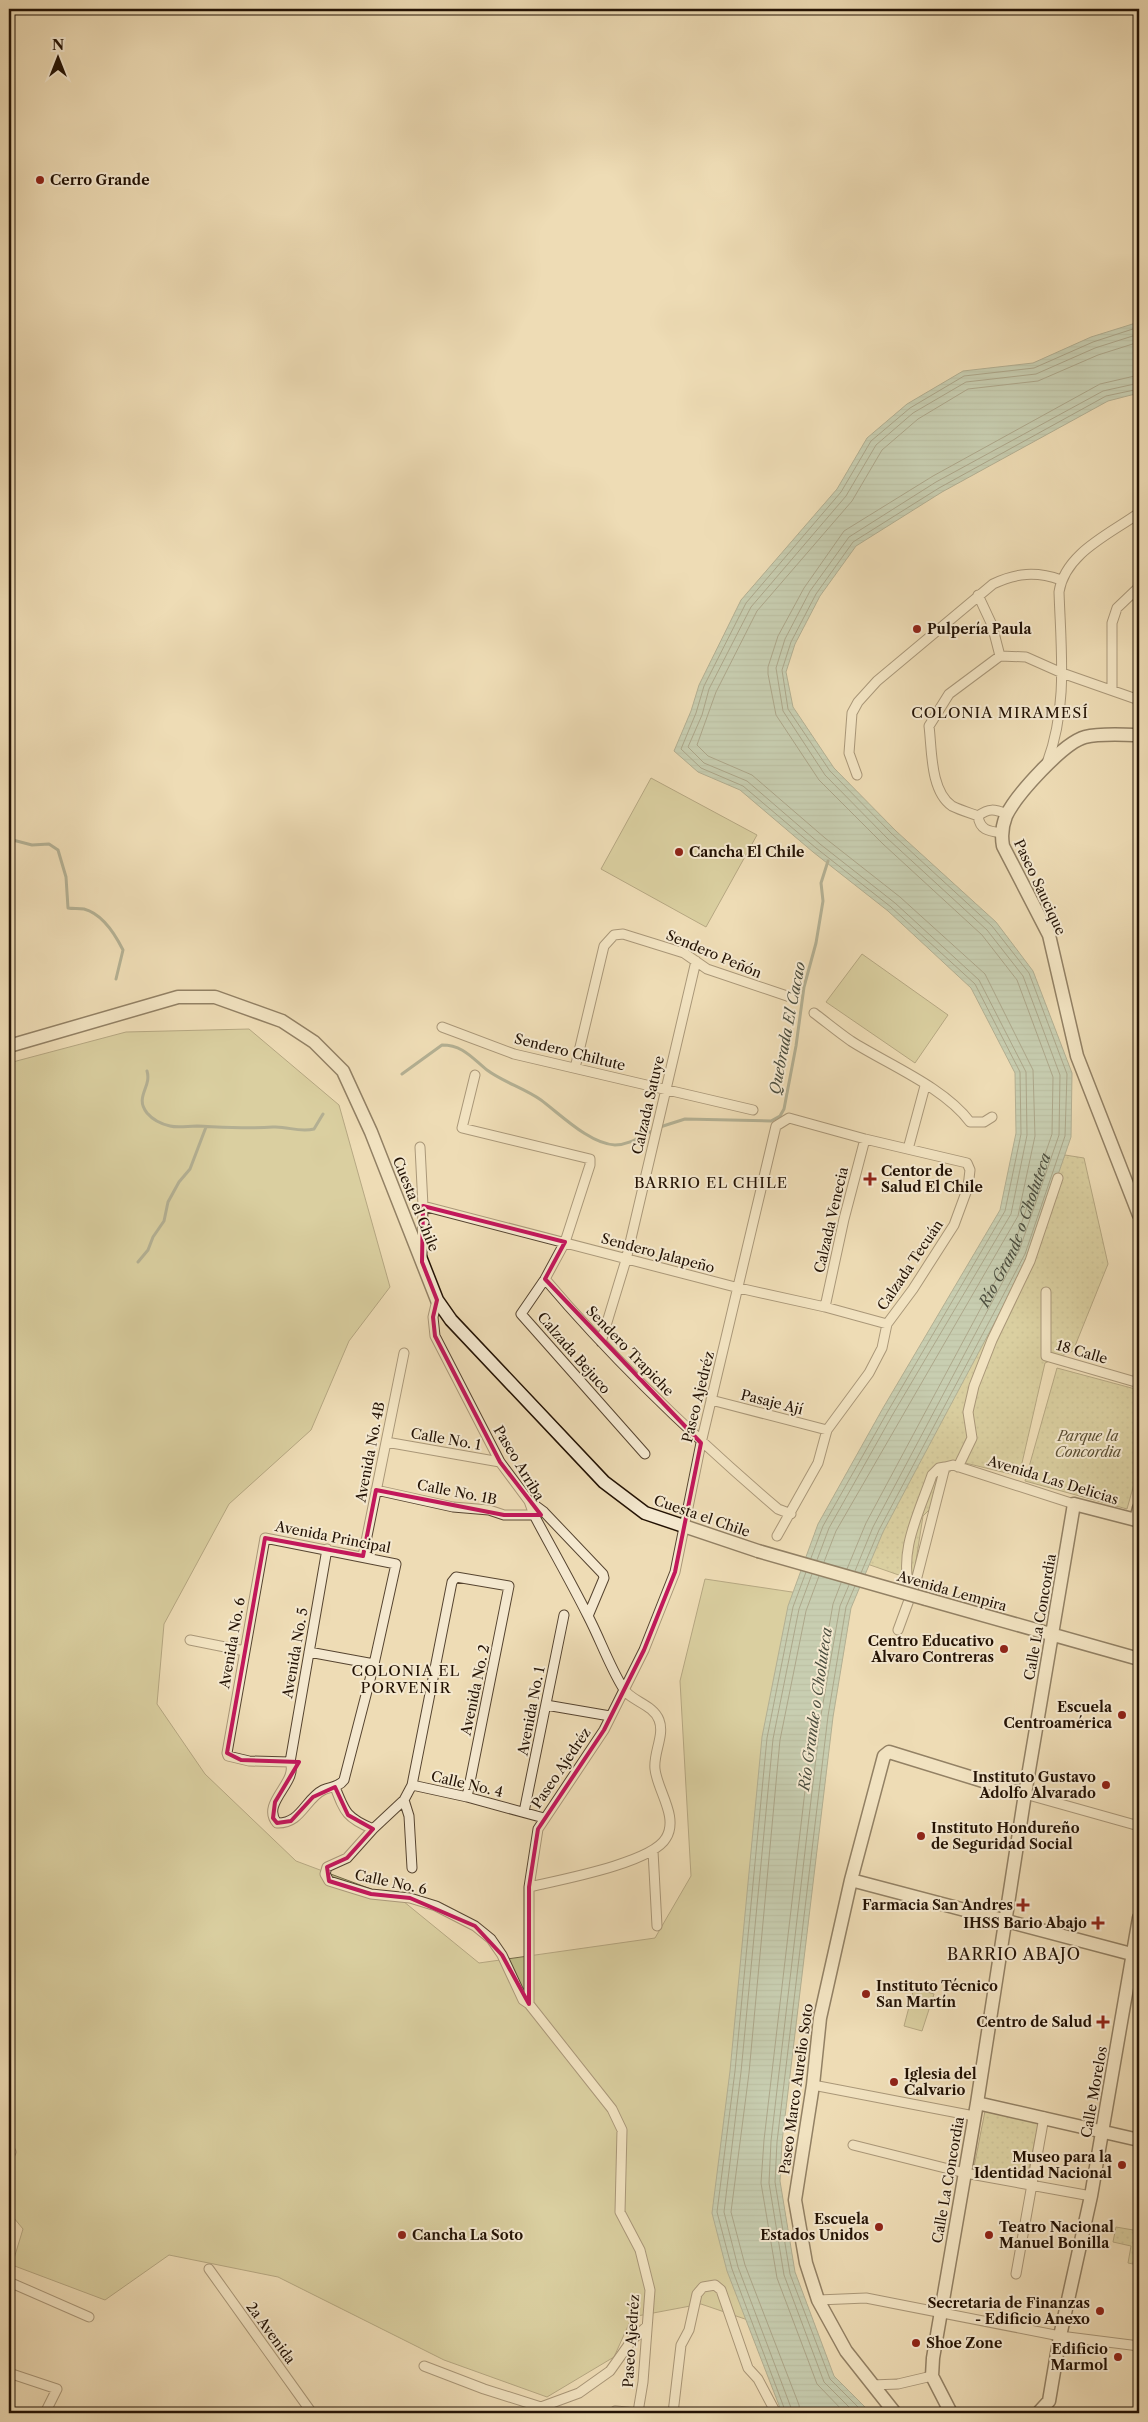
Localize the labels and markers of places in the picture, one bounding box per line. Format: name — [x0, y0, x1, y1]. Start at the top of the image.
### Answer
place label: Cerro Grande — [50, 171, 150, 189]
marker: Cerro Grande — [34, 174, 46, 186]
place label: Pulpería Paula — [927, 620, 1032, 638]
marker: Pulpería Paula — [911, 623, 923, 635]
place label: Cancha El Chile — [689, 843, 804, 861]
marker: Cancha El Chile — [673, 846, 685, 858]
place label: Centor de Salud El Chile — [881, 1162, 983, 1196]
marker: Centor de Salud El Chile — [863, 1172, 877, 1186]
place label: Centro Educativo Alvaro Contreras — [868, 1632, 994, 1666]
marker: Centro Educativo Alvaro Contreras — [998, 1643, 1010, 1655]
place label: Escuela Centroamérica — [1004, 1698, 1113, 1732]
marker: Escuela Centroamérica — [1116, 1709, 1128, 1721]
place label: Instituto Gustavo Adolfo Alvarado — [972, 1768, 1096, 1802]
marker: Instituto Gustavo Adolfo Alvarado — [1100, 1779, 1112, 1791]
place label: Instituto Hondureño de Seguridad Social — [931, 1819, 1080, 1853]
marker: Instituto Hondureño de Seguridad Social — [915, 1830, 927, 1842]
place label: Farmacia San Andres — [862, 1896, 1013, 1914]
marker: Farmacia San Andres — [1017, 1899, 1029, 1911]
place label: IHSS Bario Abajo — [963, 1914, 1087, 1932]
marker: IHSS Bario Abajo — [1091, 1916, 1105, 1930]
place label: Instituto Técnico San Martín — [876, 1977, 998, 2011]
marker: Instituto Técnico San Martín — [860, 1988, 872, 2000]
place label: Centro de Salud — [976, 2013, 1093, 2031]
marker: Centro de Salud — [1096, 2015, 1110, 2029]
place label: Iglesia del Calvario — [904, 2065, 977, 2099]
marker: Iglesia del Calvario — [888, 2076, 900, 2088]
place label: Museo para la Identidad Nacional — [974, 2148, 1113, 2182]
marker: Museo para la Identidad Nacional — [1116, 2159, 1128, 2171]
place label: Escuela Estados Unidos — [760, 2210, 870, 2244]
place label: Teatro Nacional Manuel Bonilla — [999, 2218, 1114, 2252]
marker: Escuela Estados Unidos — [873, 2221, 885, 2233]
place label: Cancha La Soto — [412, 2226, 523, 2244]
marker: Cancha La Soto — [396, 2229, 408, 2241]
marker: Teatro Nacional Manuel Bonilla — [983, 2229, 995, 2241]
place label: Secretaria de Finanzas - Edificio Anexo — [927, 2294, 1090, 2328]
marker: Secretaria de Finanzas - Edificio Anexo — [1094, 2305, 1106, 2317]
place label: Shoe Zone — [926, 2334, 1002, 2352]
marker: Shoe Zone — [910, 2337, 922, 2349]
place label: Edificio Marmol — [1051, 2340, 1108, 2374]
marker: Edificio Marmol — [1112, 2351, 1124, 2363]

